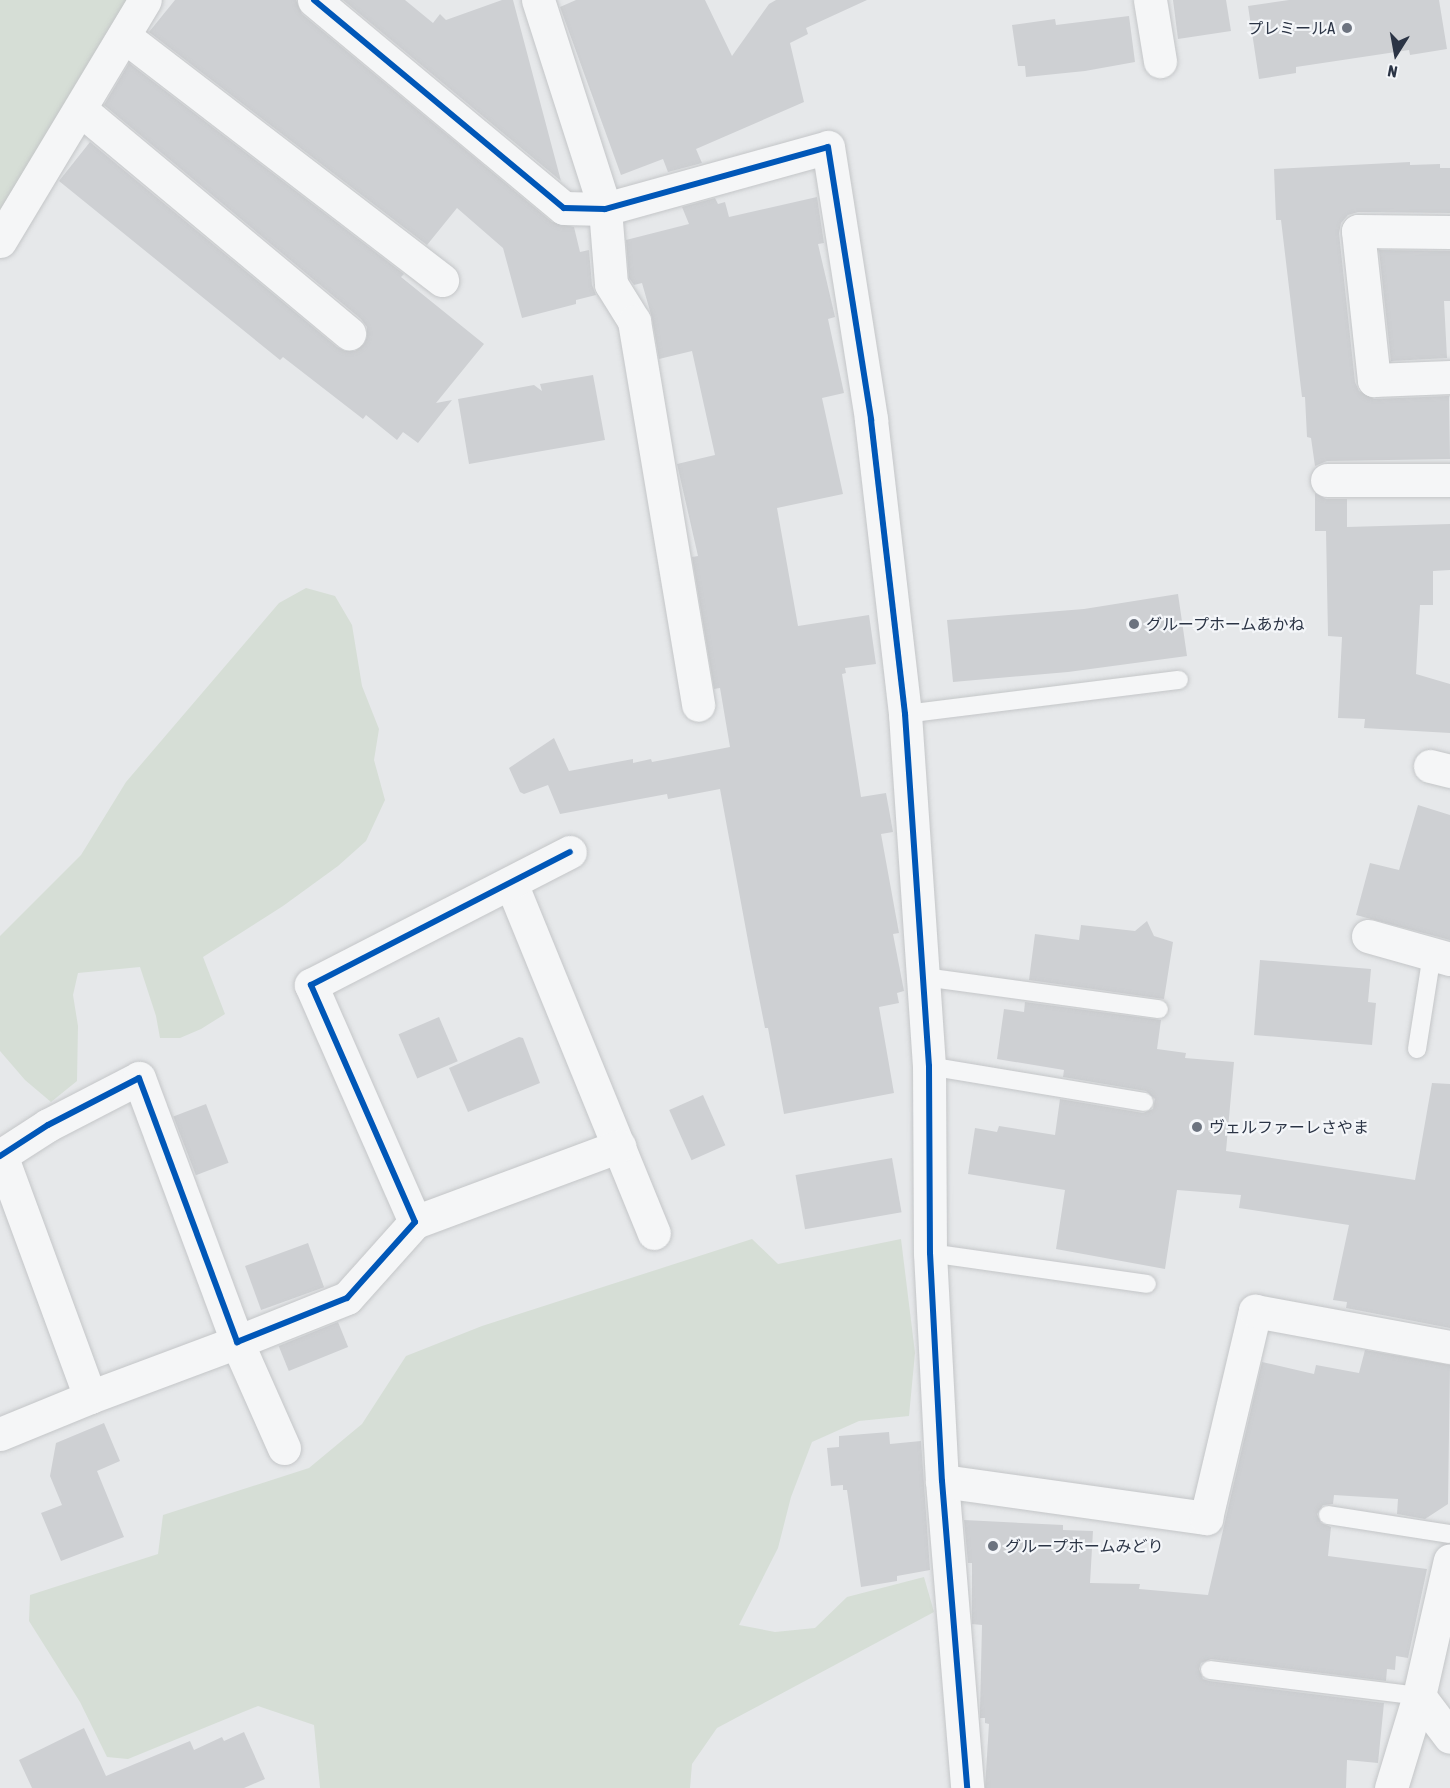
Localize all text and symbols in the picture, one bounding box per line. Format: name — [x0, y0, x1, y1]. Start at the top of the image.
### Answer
place label: プレミールA — [1247, 18, 1335, 38]
marker: プレミールA — [1340, 21, 1354, 35]
north arrow — [1366, 24, 1426, 84]
text: N — [1386, 62, 1399, 81]
place label: グループホームあかね — [1146, 614, 1306, 634]
marker: グループホームあかね — [1127, 617, 1141, 631]
place label: ヴェルファーレさやま — [1209, 1117, 1369, 1137]
marker: ヴェルファーレさやま — [1190, 1120, 1204, 1134]
place label: グループホームみどり — [1005, 1536, 1165, 1556]
marker: グループホームみどり — [986, 1539, 1000, 1553]

